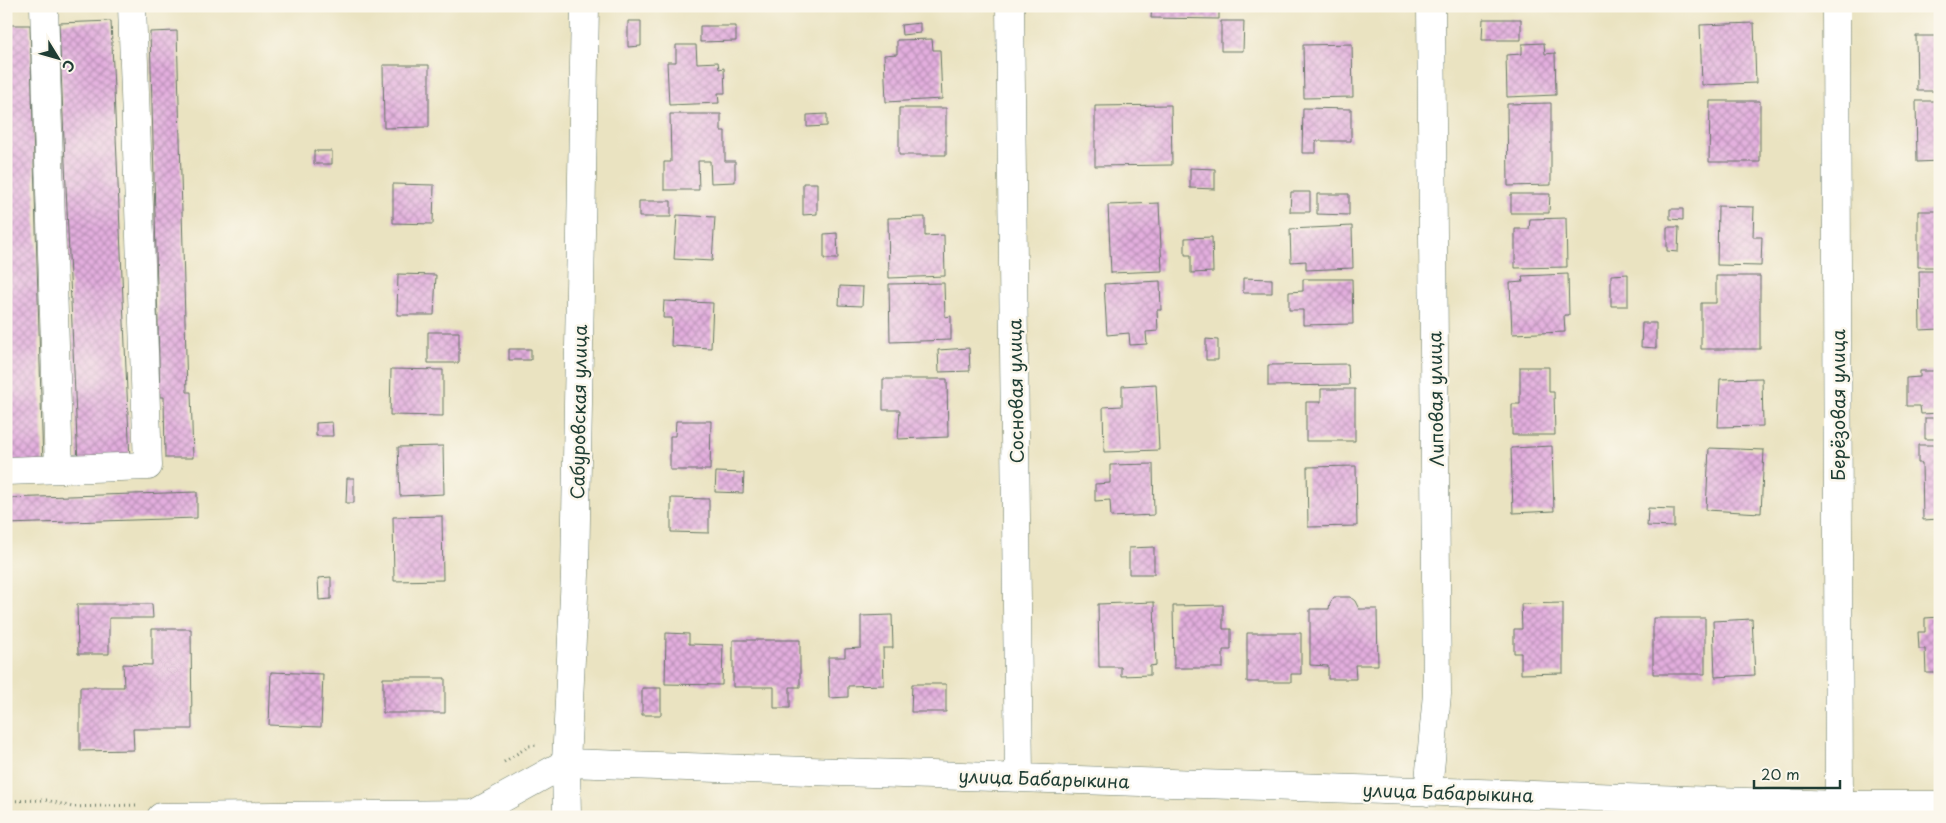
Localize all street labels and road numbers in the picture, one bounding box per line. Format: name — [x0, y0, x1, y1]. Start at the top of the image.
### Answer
street label: Сосновая улица — [1000, 318, 1030, 464]
street label: Сабуровская улица — [563, 324, 593, 500]
street label: Берёзовая улица — [1824, 329, 1851, 481]
street label: Липовая улица — [1420, 330, 1450, 467]
street label: улица Бабарыкина — [958, 762, 1131, 795]
street label: улица Бабарыкина — [1362, 776, 1535, 809]

